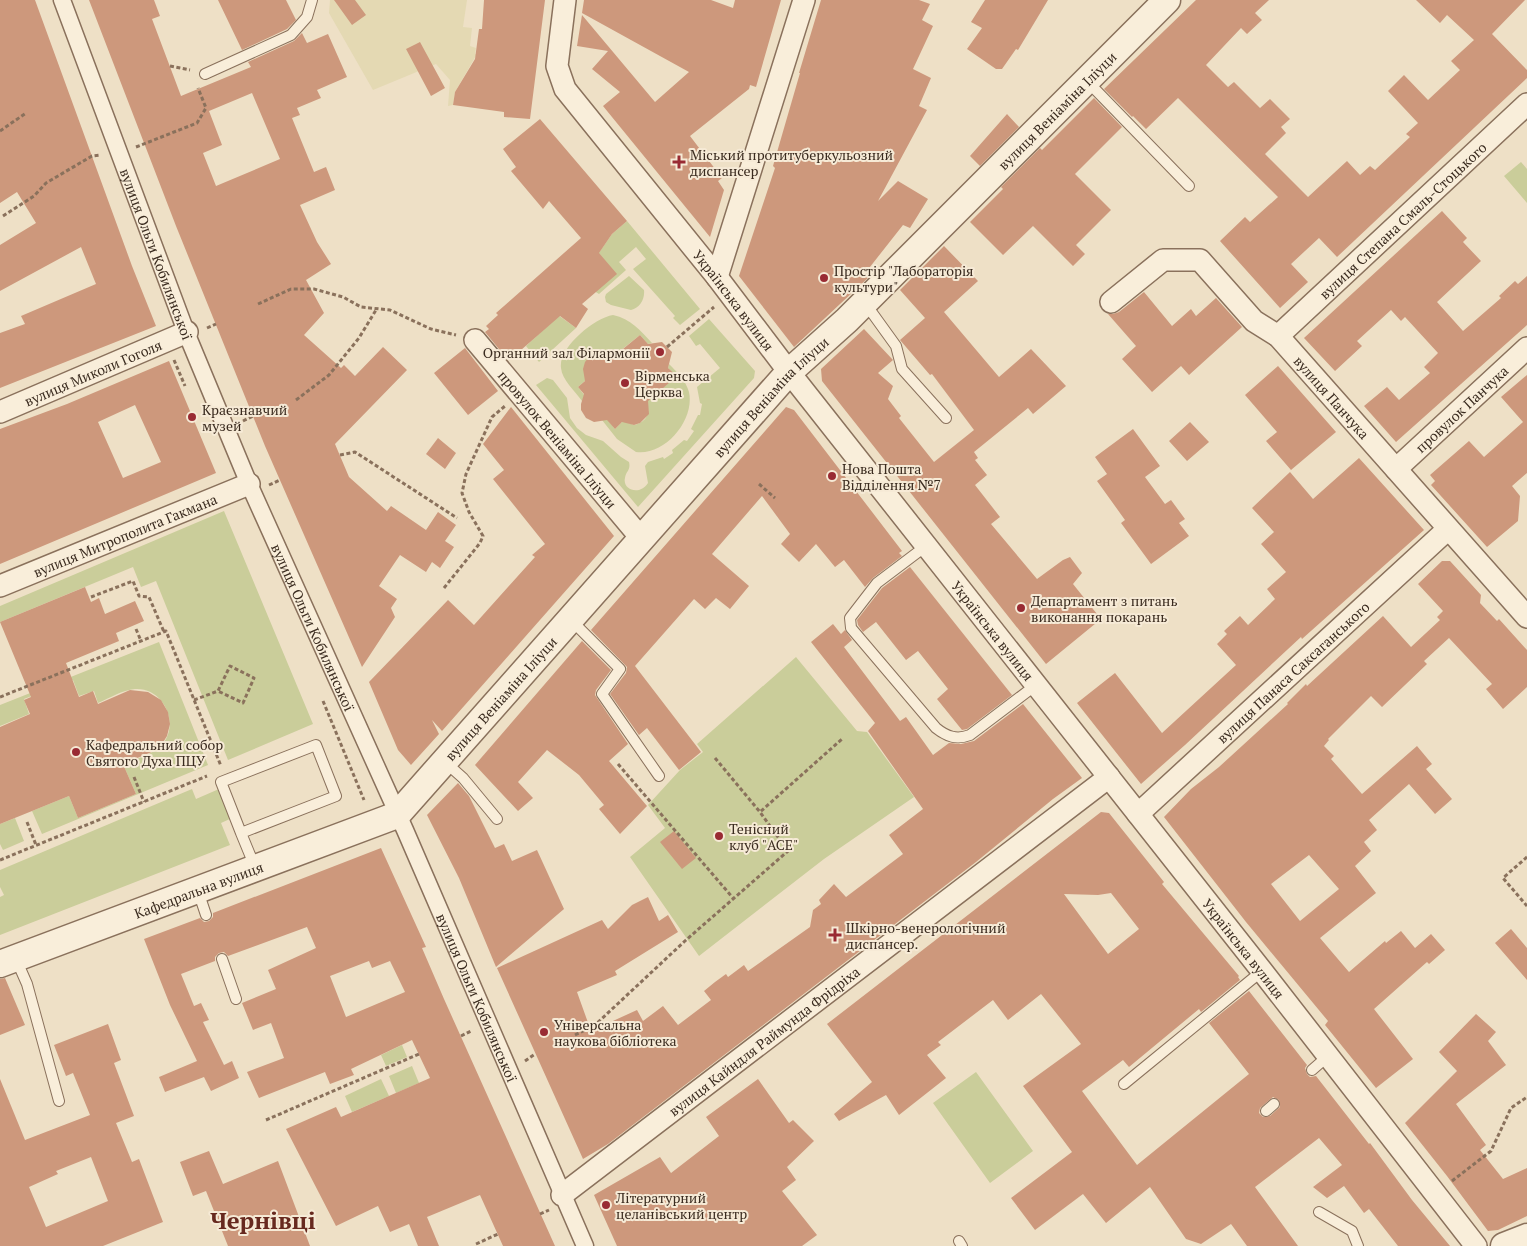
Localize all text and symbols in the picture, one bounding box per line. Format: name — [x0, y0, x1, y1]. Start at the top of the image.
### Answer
street label: вулиця Веніаміна Іліуци — [993, 47, 1120, 174]
street label: вулиця Степана Смаль-Стоцького — [1315, 137, 1490, 303]
place label: Міський протитуберкульозний диспансер — [690, 145, 894, 180]
marker: Міський протитуберкульозний диспансер — [672, 155, 686, 169]
street label: вулиця Ольги Кобилянської — [116, 165, 198, 343]
street label: Українська вулиця — [689, 245, 779, 354]
place label: Простір "Лабораторія культури" — [834, 261, 974, 296]
marker: Простір "Лабораторія культури" — [818, 272, 830, 284]
street label: вулиця Веніаміна Іліуци — [709, 332, 832, 461]
street label: вулиця Миколи Гоголя — [21, 335, 164, 410]
place label: Органний зал Філармонії — [483, 343, 650, 362]
marker: Органний зал Філармонії — [654, 346, 666, 358]
street label: вулиця Панчука — [1290, 351, 1374, 443]
street label: провулок Панчука — [1411, 361, 1512, 456]
street label: провулок Веніаміна Іліуци — [494, 366, 622, 512]
place label: Вірменська Церква — [635, 366, 710, 401]
marker: Вірменська Церква — [619, 377, 631, 389]
place label: Краєзнавчий музей — [202, 400, 288, 435]
marker: Краєзнавчий музей — [186, 411, 198, 423]
place label: Нова Пошта Відділення №7 — [842, 459, 941, 494]
marker: Нова Пошта Відділення №7 — [826, 470, 838, 482]
street label: вулиця Митрополита Гакмана — [30, 489, 220, 581]
street label: вулиця Ольги Кобилянської — [267, 540, 360, 714]
street label: Українська вулиця — [948, 576, 1038, 684]
place label: Департамент з питань виконання покарань — [1031, 591, 1178, 626]
street label: вулиця Панаса Саксаганського — [1212, 597, 1373, 747]
marker: Департамент з питань виконання покарань — [1015, 602, 1027, 614]
street label: вулиця Веніаміна Іліуци — [440, 632, 561, 764]
place label: Кафедральний собор Святого Духа ПЦУ — [86, 735, 223, 770]
marker: Кафедральний собор Святого Духа ПЦУ — [70, 746, 82, 758]
place label: Тенісний клуб "ACE" — [729, 819, 798, 854]
marker: Тенісний клуб "ACE" — [713, 830, 725, 842]
street label: Кафедральна вулиця — [131, 857, 266, 922]
street label: Українська вулиця — [1199, 894, 1289, 1002]
street label: вулиця Ольги Кобилянської — [433, 910, 522, 1085]
place label: Шкірно-венерологічний диспансер. — [846, 918, 1006, 953]
marker: Шкірно-венерологічний диспансер. — [828, 928, 842, 942]
street label: вулиця Кайндля Раймунда Фрідріха — [664, 962, 863, 1120]
place label: Універсальна наукова бібліотека — [554, 1015, 677, 1050]
marker: Універсальна наукова бібліотека — [538, 1026, 550, 1038]
place label: Літературний целанівський центр — [615, 1188, 747, 1223]
marker: Літературний целанівський центр — [600, 1199, 612, 1211]
district label: Чернівці — [210, 1204, 316, 1236]

